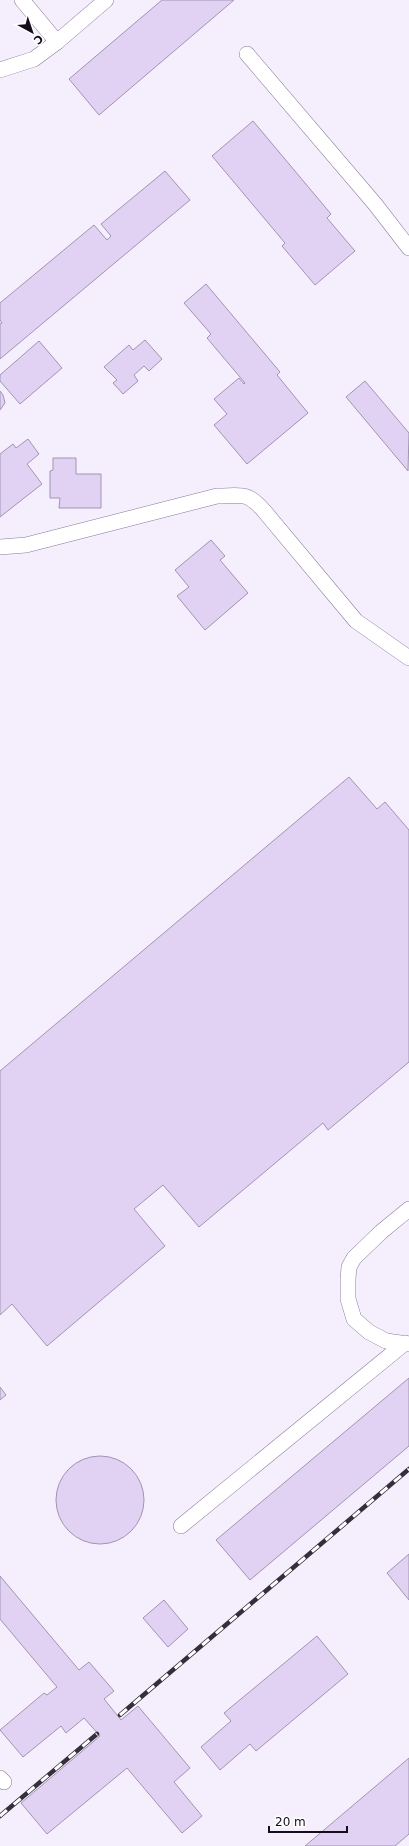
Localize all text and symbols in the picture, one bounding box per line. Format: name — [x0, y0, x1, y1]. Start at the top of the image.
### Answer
north arrow — [12, 12, 52, 52]
text: С — [31, 32, 45, 47]
scale bar — [269, 1808, 347, 1834]
text: 20 m — [275, 1815, 306, 1829]

